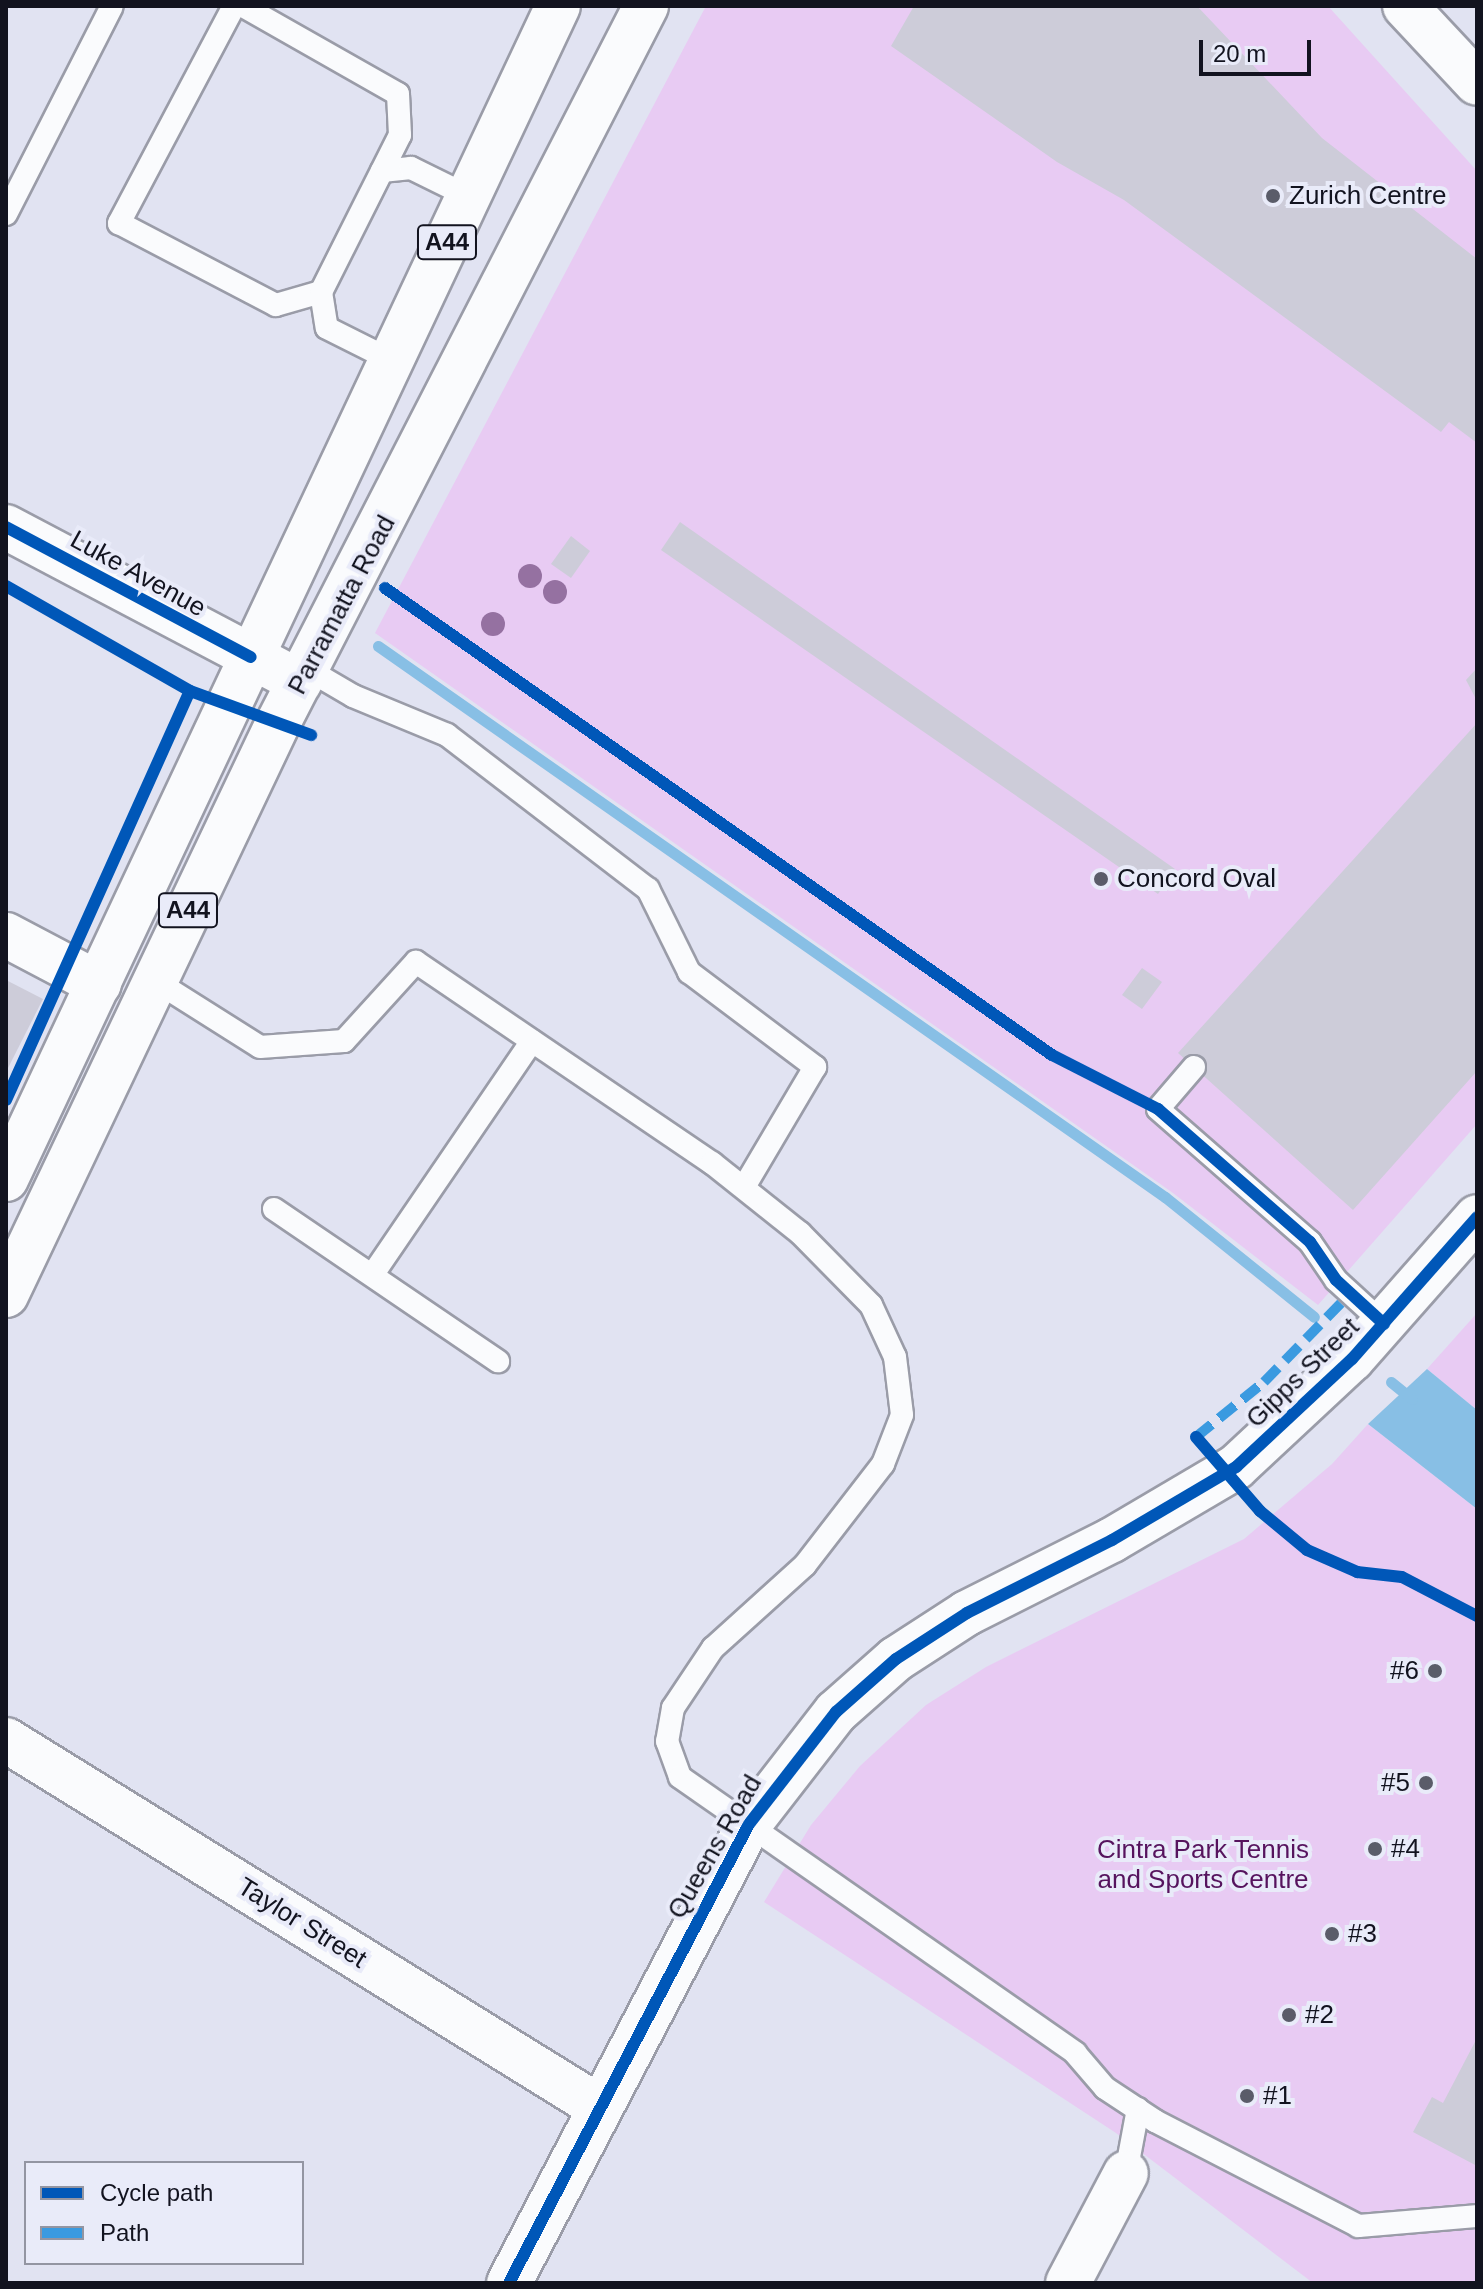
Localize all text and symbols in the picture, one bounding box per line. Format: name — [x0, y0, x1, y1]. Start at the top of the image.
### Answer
scale bar — [1203, 24, 1315, 74]
text: 20 m — [1213, 40, 1266, 67]
place label: Zurich Centre — [1289, 180, 1446, 212]
marker: Zurich Centre — [1264, 187, 1282, 205]
road number: A44 — [415, 222, 479, 262]
street label: Parramatta Road — [282, 510, 402, 700]
street label: Luke Avenue — [64, 524, 212, 624]
place label: Concord Oval — [1117, 863, 1276, 895]
marker: Concord Oval — [1092, 870, 1110, 888]
road number: A44 — [156, 890, 220, 930]
street label: Gipps Street — [1240, 1312, 1366, 1434]
place label: #6 — [1390, 1655, 1419, 1687]
marker: #6 — [1426, 1662, 1444, 1680]
place label: #5 — [1381, 1767, 1410, 1799]
street label: Queens Road — [661, 1770, 769, 1924]
marker: #5 — [1417, 1774, 1435, 1792]
place label: #4 — [1391, 1833, 1420, 1865]
park label: Cintra Park Tennis and Sports Centre — [1097, 1834, 1309, 1896]
marker: #4 — [1366, 1840, 1384, 1858]
street label: Taylor Street — [232, 1871, 372, 1975]
place label: #3 — [1348, 1918, 1377, 1950]
marker: #3 — [1323, 1925, 1341, 1943]
place label: #2 — [1305, 1999, 1334, 2031]
marker: #2 — [1280, 2006, 1298, 2024]
place label: #1 — [1263, 2080, 1292, 2112]
marker: #1 — [1238, 2087, 1256, 2105]
legend — [24, 2161, 304, 2265]
text: Cycle path — [100, 2179, 213, 2206]
text: Path — [100, 2219, 149, 2246]

